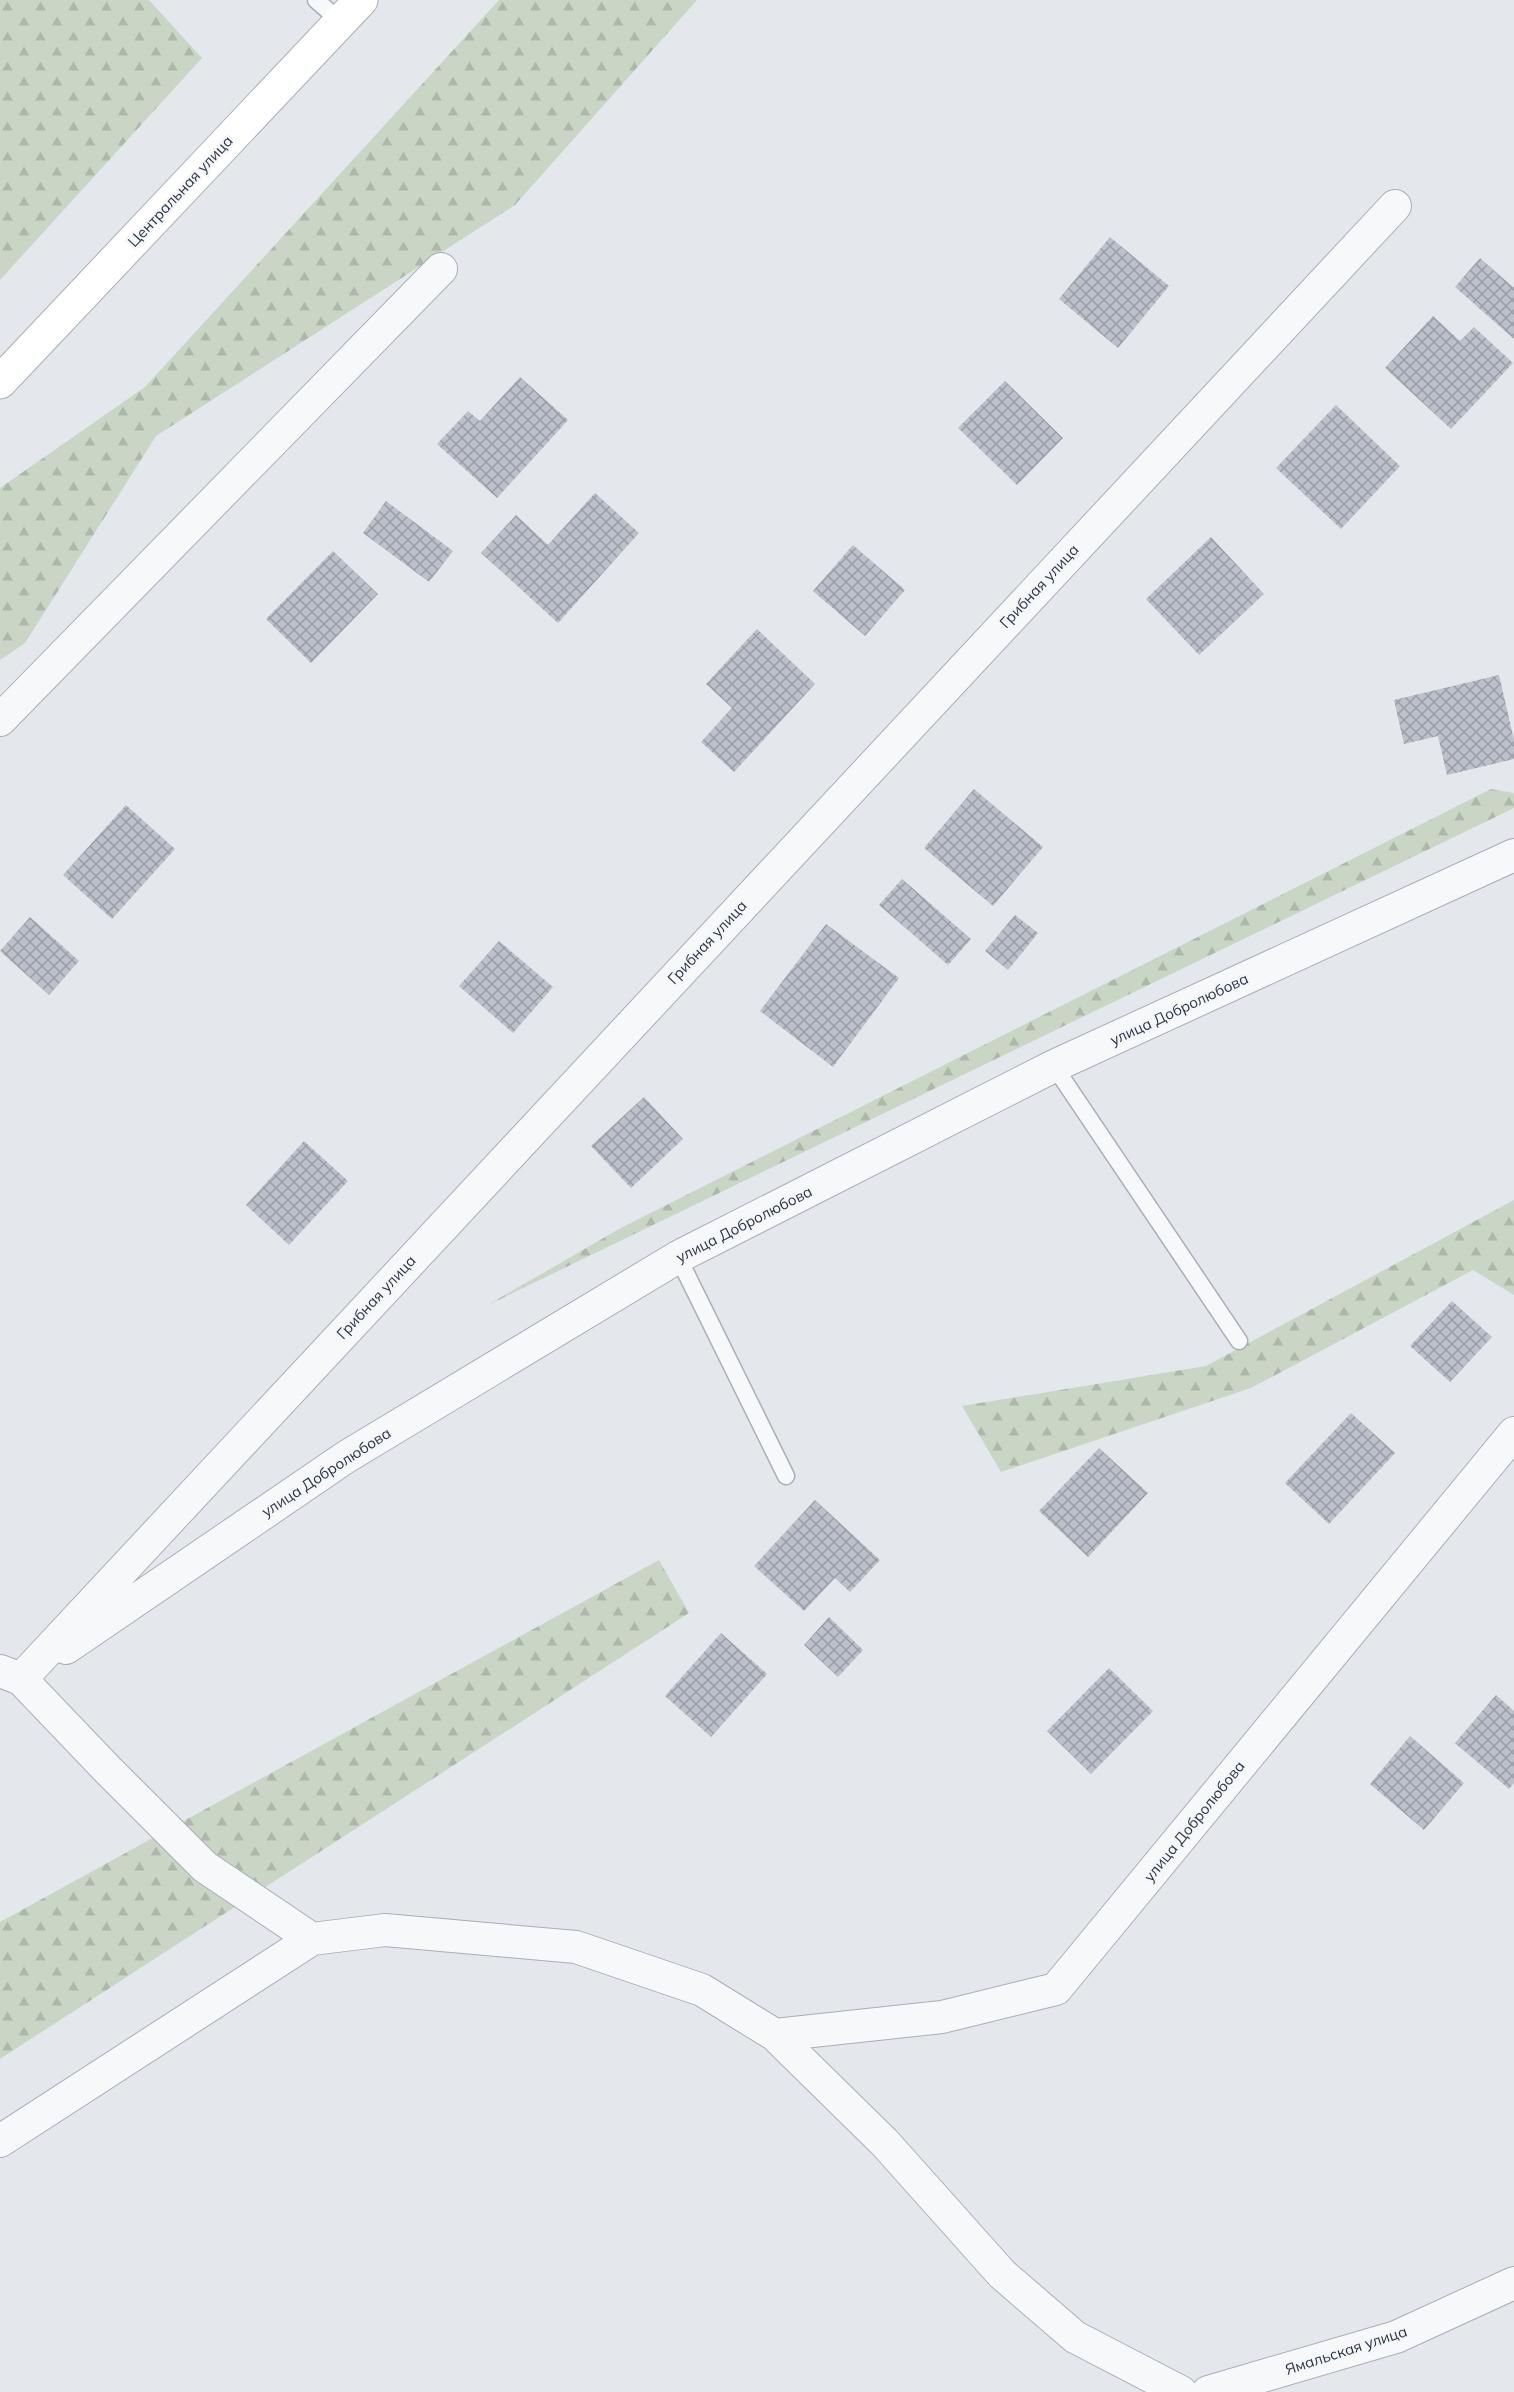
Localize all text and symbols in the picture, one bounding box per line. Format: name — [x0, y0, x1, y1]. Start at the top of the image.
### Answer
street label: Центральная улица — [123, 131, 237, 251]
street label: Грибная улица — [995, 540, 1083, 632]
street label: Грибная улица — [663, 896, 751, 988]
street label: улица Добролюбова — [1107, 969, 1251, 1049]
street label: улица Добролюбова — [673, 1181, 815, 1267]
street label: Грибная улица — [332, 1251, 420, 1343]
street label: улица Добролюбова — [258, 1423, 394, 1521]
street label: улица Добролюбова — [1139, 1757, 1249, 1885]
street label: Ямальская улица — [1283, 2321, 1409, 2379]

